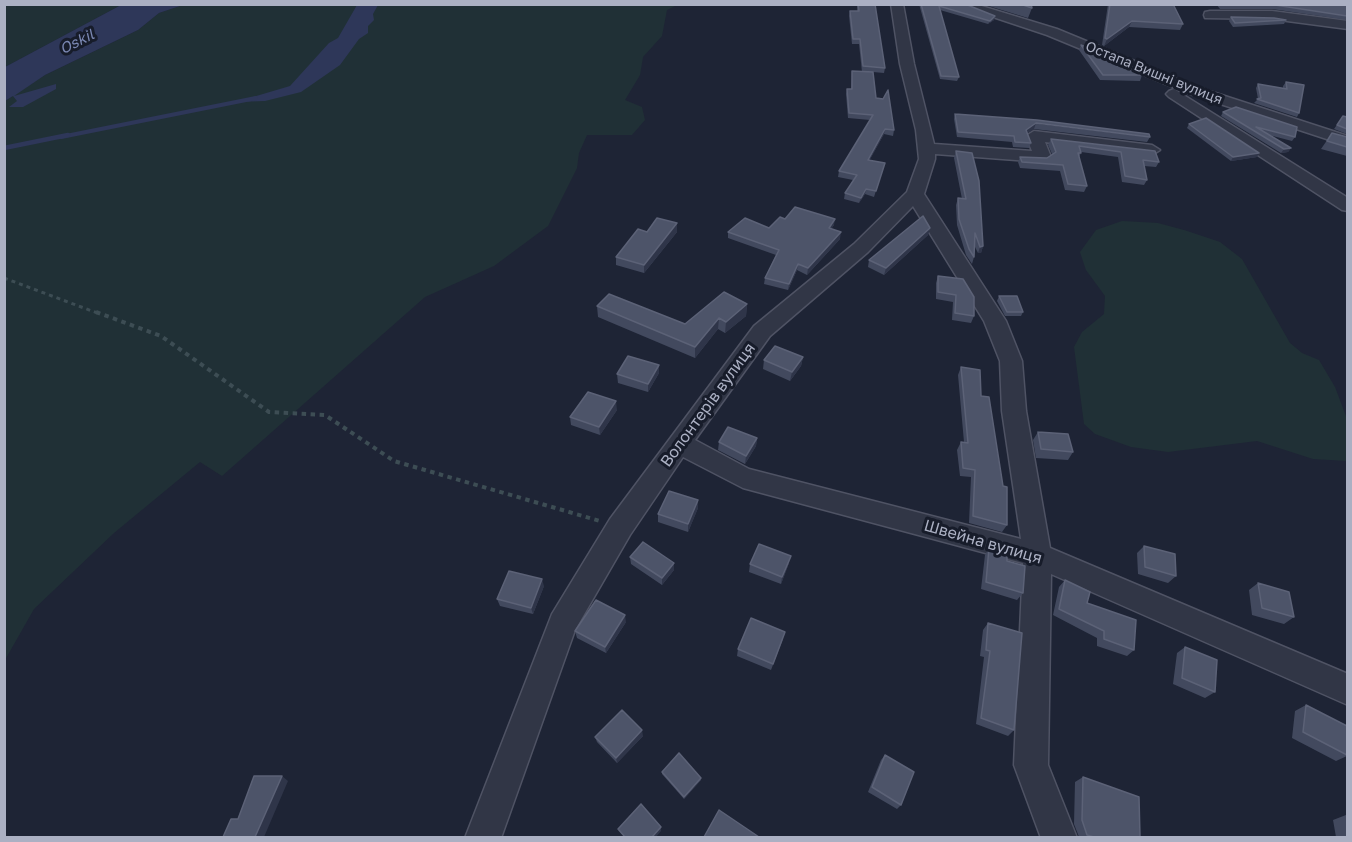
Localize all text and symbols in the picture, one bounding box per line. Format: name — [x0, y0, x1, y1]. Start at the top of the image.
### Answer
water label: Oskil — [57, 26, 97, 58]
street label: Остапа Вишні вулиця — [1083, 38, 1225, 108]
street label: Волонтерів вулиця — [657, 339, 759, 471]
street label: Швейна вулиця — [922, 516, 1044, 568]

